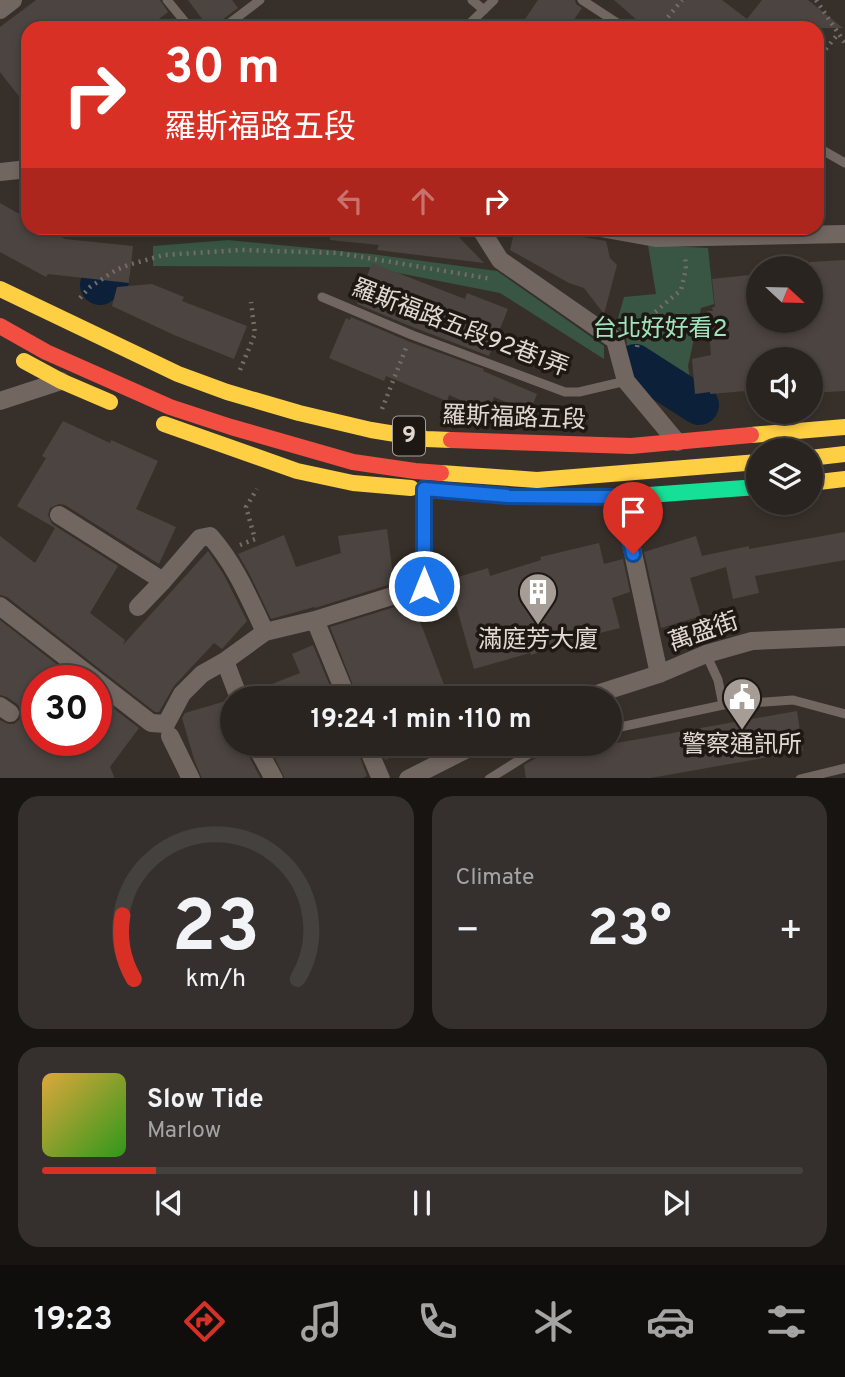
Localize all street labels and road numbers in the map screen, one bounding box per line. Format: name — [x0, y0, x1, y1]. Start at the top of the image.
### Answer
street label: 羅斯福路五段92巷1弄 — [347, 274, 573, 384]
street label: 羅斯福路五段 — [442, 401, 586, 437]
road number: 9 — [393, 416, 425, 456]
street label: 萬盛街 — [665, 607, 743, 659]

